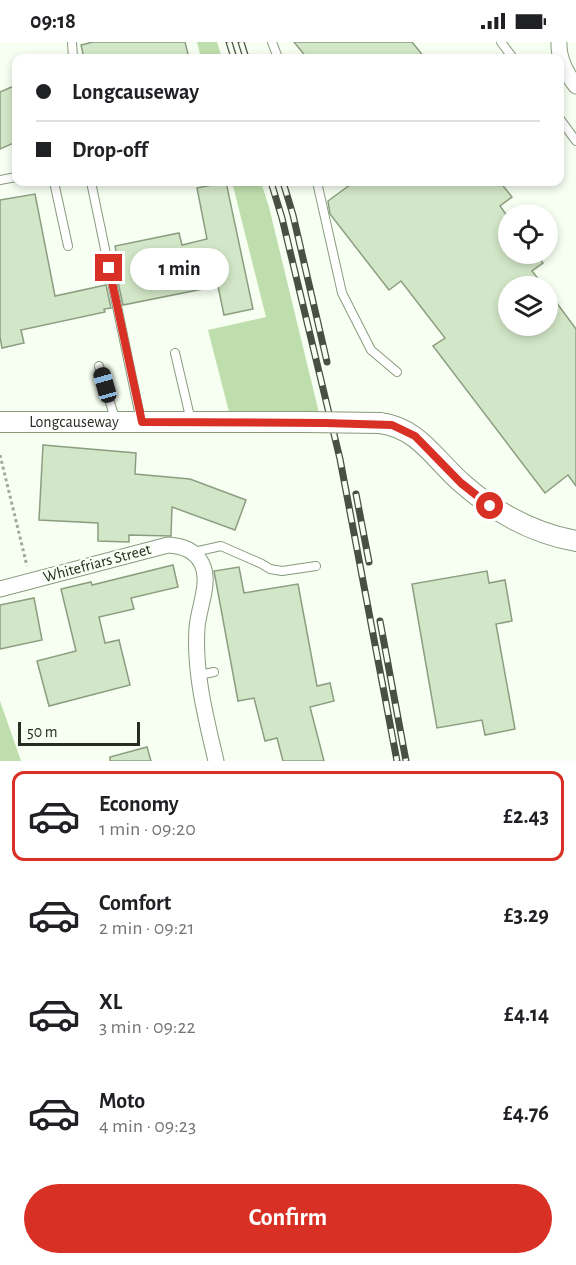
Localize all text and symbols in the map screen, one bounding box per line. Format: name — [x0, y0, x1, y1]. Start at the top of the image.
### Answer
text: 09:18 — [30, 10, 76, 32]
text: Longcauseway — [72, 81, 199, 103]
text: Drop-off — [72, 139, 148, 161]
map controls — [498, 204, 558, 336]
button: locate — [498, 204, 558, 264]
callout: 1 min — [130, 247, 229, 289]
route end — [95, 254, 122, 281]
text: 1 min — [158, 259, 201, 279]
button: layers — [498, 276, 558, 336]
car — [91, 365, 119, 405]
street label: Longcauseway — [29, 414, 119, 431]
route start — [476, 492, 503, 519]
street label: Whitefriars Street — [41, 541, 153, 585]
scale bar — [18, 719, 140, 746]
text: 50 m — [27, 724, 58, 740]
icon: car — [27, 789, 81, 843]
text: Economy — [99, 793, 179, 815]
text: £2.43 — [503, 805, 549, 827]
text: 1 min · 09:20 — [99, 819, 196, 839]
icon: car — [27, 888, 81, 942]
text: Comfort — [99, 892, 171, 914]
text: £3.29 — [504, 904, 549, 926]
text: 2 min · 09:21 — [99, 918, 194, 938]
icon: car — [27, 987, 81, 1041]
text: XL — [99, 991, 122, 1013]
text: £4.14 — [504, 1003, 549, 1025]
text: 3 min · 09:22 — [99, 1017, 196, 1037]
icon: car — [27, 1086, 81, 1140]
text: Moto — [99, 1090, 145, 1112]
text: £4.76 — [503, 1102, 549, 1124]
text: 4 min · 09:23 — [99, 1116, 196, 1136]
button: Confirm — [24, 1184, 552, 1253]

